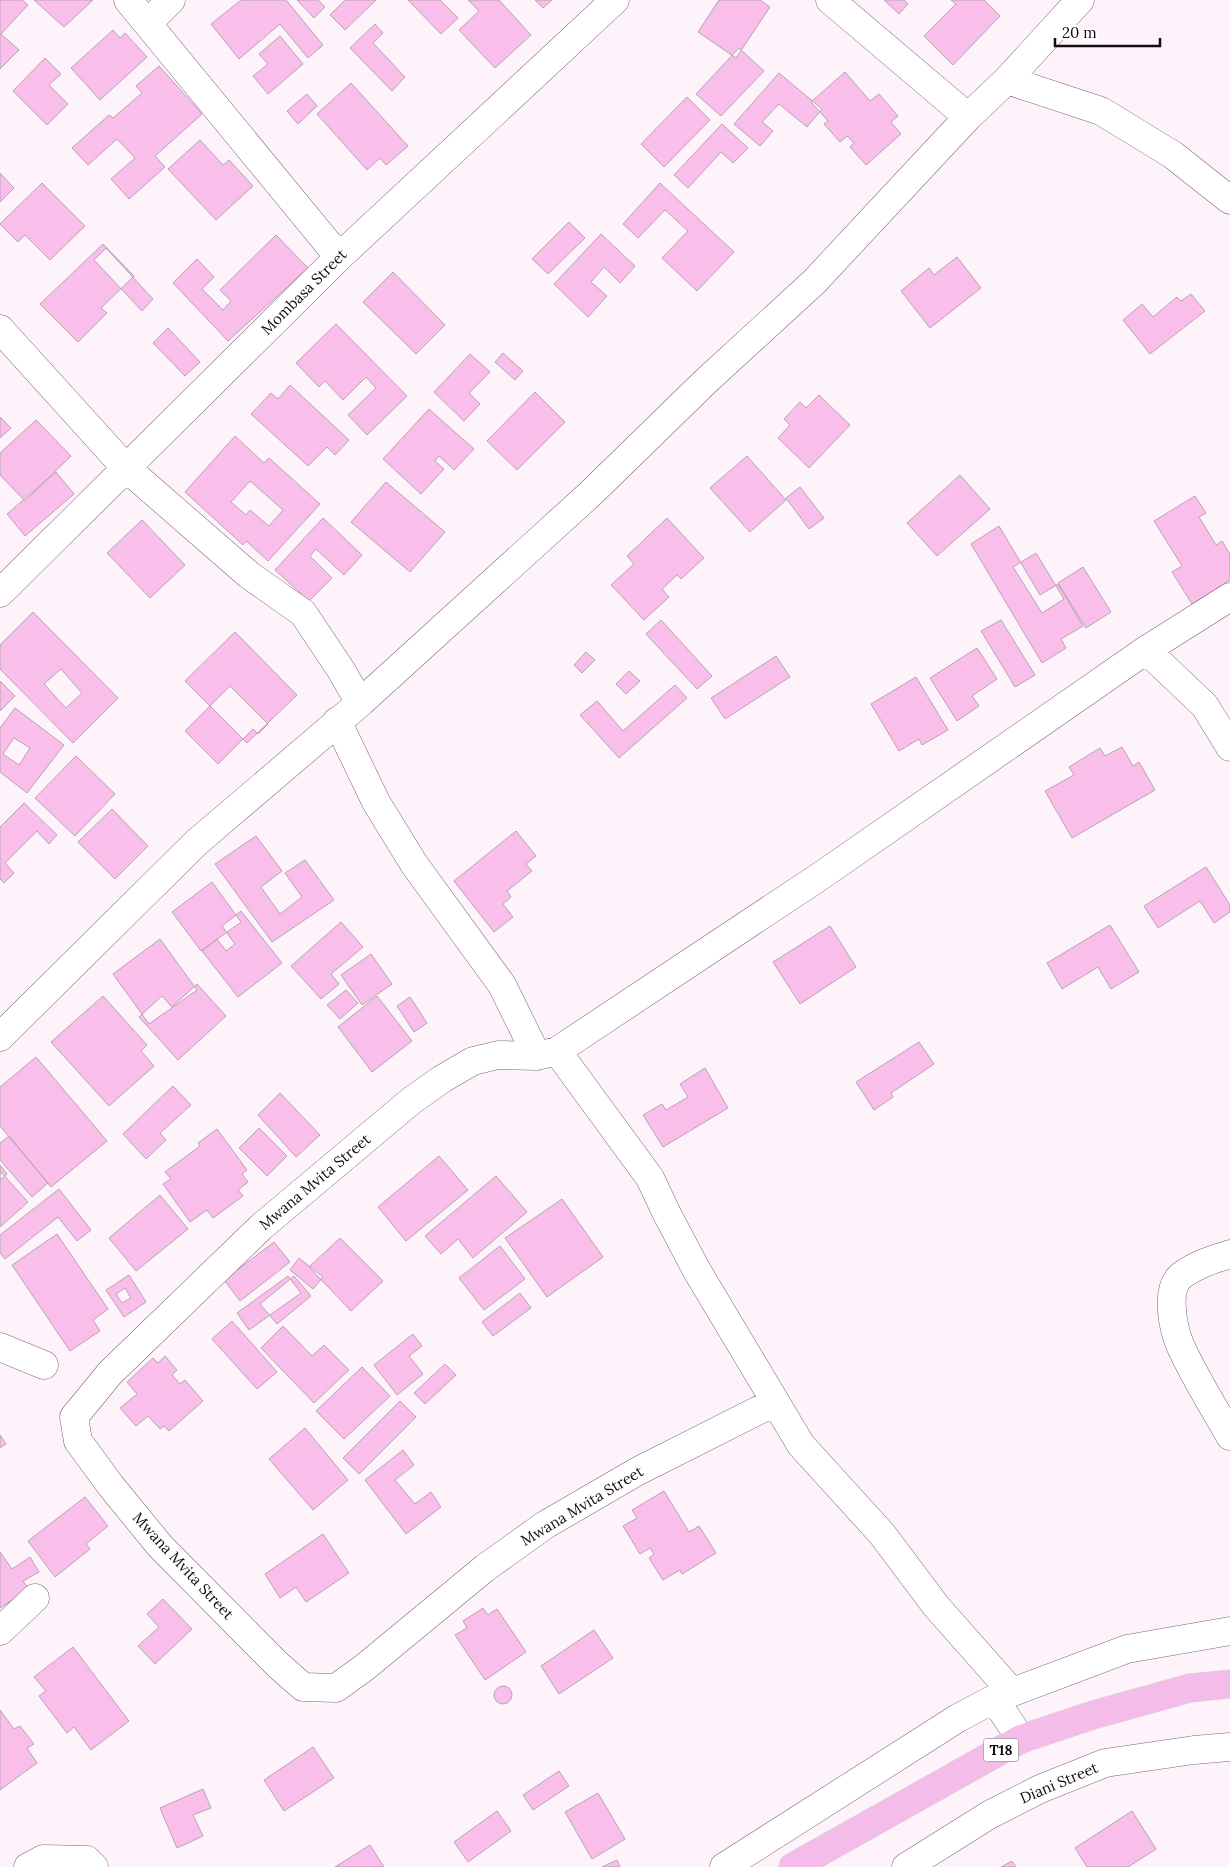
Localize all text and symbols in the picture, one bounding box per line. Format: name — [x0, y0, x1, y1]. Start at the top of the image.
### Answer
scale bar — [1055, 15, 1160, 47]
text: 20 m — [1062, 23, 1097, 42]
street label: Mombasa Street — [257, 245, 351, 338]
street label: Mwana Mvita Street — [255, 1129, 374, 1234]
street label: Mwana Mvita Street — [517, 1461, 647, 1550]
street label: Mwana Mvita Street — [129, 1508, 238, 1623]
road number: T18 — [984, 1738, 1018, 1762]
street label: Diani Street — [1017, 1758, 1101, 1807]

